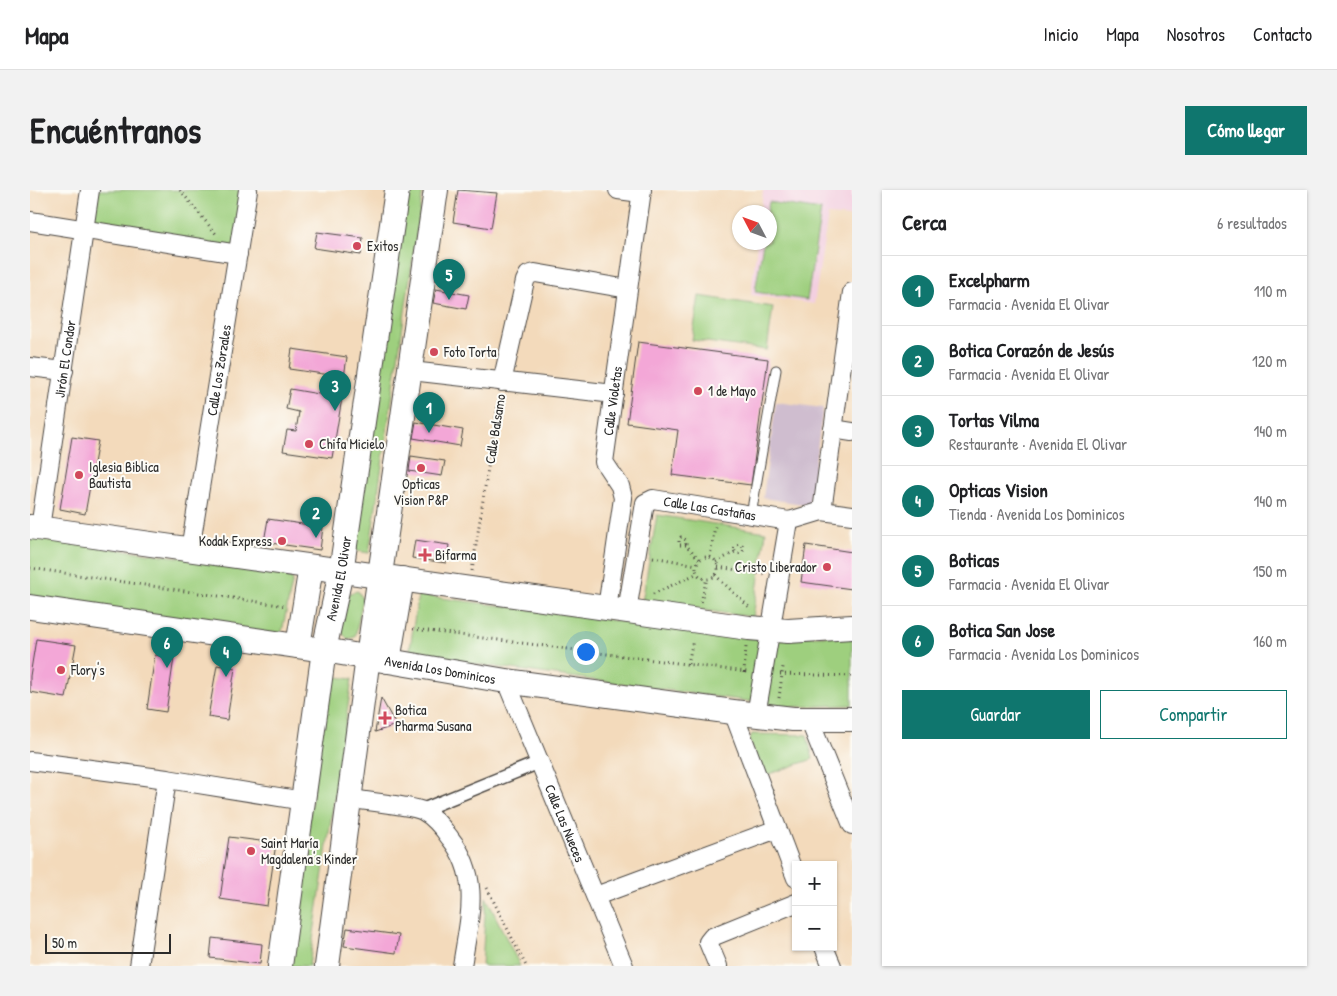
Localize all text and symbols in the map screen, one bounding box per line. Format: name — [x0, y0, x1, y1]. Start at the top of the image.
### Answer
text: Mapa — [25, 19, 68, 51]
text: Inicio — [1044, 22, 1078, 47]
text: Mapa — [1106, 22, 1139, 47]
text: Nosotros — [1167, 22, 1225, 47]
text: Contacto — [1253, 22, 1312, 47]
button: Cómo llegar — [1185, 106, 1307, 155]
text: Encuéntranos — [30, 107, 201, 154]
north arrow — [732, 205, 777, 250]
text: Cerca — [902, 208, 946, 237]
text: 6 resultados — [1217, 212, 1287, 234]
place label: Exitos — [367, 236, 398, 255]
marker: Exitos — [351, 240, 363, 252]
pin: 5 — [433, 259, 465, 300]
text: Excelpharm — [949, 267, 1030, 293]
text: 1 — [915, 280, 921, 302]
text: 110 m — [1254, 280, 1287, 302]
text: Farmacia · Avenida El Olivar — [949, 293, 1109, 315]
street label: Jirón El Condor — [49, 318, 80, 399]
street label: Calle Los Zorzales — [202, 323, 235, 417]
text: Botica Corazón de Jesús — [949, 337, 1114, 363]
place label: Foto Torta — [443, 342, 497, 361]
marker: Foto Torta — [428, 346, 440, 358]
text: 2 — [914, 350, 922, 372]
text: 120 m — [1252, 350, 1287, 372]
text: Farmacia · Avenida El Olivar — [949, 363, 1109, 385]
street label: Calle Violetas — [598, 365, 626, 437]
pin: 3 — [319, 370, 351, 411]
place label: 1 de Mayo — [708, 381, 756, 401]
marker: 1 de Mayo — [692, 385, 704, 397]
pin: 1 — [413, 392, 445, 433]
street label: Calle Balsamo — [480, 392, 509, 465]
text: Tortas Vilma — [949, 407, 1039, 433]
text: 3 — [914, 420, 922, 442]
text: 140 m — [1253, 420, 1287, 442]
text: Restaurante · Avenida El Olivar — [949, 433, 1127, 455]
place label: Chifa Micielo — [319, 434, 385, 453]
marker: Chifa Micielo — [303, 438, 315, 450]
place label: Iglesia Biblica Bautista — [89, 457, 159, 492]
marker: Opticas Vision P&P — [415, 462, 427, 474]
marker: Iglesia Biblica Bautista — [73, 469, 85, 481]
place label: Opticas Vision P&P — [393, 474, 449, 509]
text: Opticas Vision — [949, 477, 1048, 503]
text: 4 — [915, 490, 921, 512]
text: 140 m — [1253, 490, 1287, 512]
street label: Calle Las Castañas — [662, 491, 758, 525]
pin: 2 — [300, 497, 332, 538]
text: Tienda · Avenida Los Dominicos — [949, 503, 1125, 525]
place label: Kodak Express — [199, 531, 272, 551]
street label: Avenida El Olivar — [321, 534, 355, 623]
marker: Kodak Express — [276, 535, 288, 547]
place label: Bifarma — [435, 545, 477, 564]
text: Boticas — [949, 547, 999, 573]
marker: Bifarma — [419, 549, 431, 561]
place label: Cristo Liberador — [735, 557, 818, 576]
text: 5 — [915, 560, 921, 582]
text: 150 m — [1253, 560, 1287, 582]
marker: Cristo Liberador — [821, 561, 833, 573]
text: Farmacia · Avenida El Olivar — [949, 573, 1109, 595]
text: Botica San Jose — [949, 617, 1055, 643]
pin: 6 — [151, 627, 183, 668]
text: 6 — [915, 630, 921, 652]
text: 160 m — [1253, 630, 1287, 652]
pin: 4 — [210, 636, 242, 677]
your location — [573, 639, 599, 665]
text: Farmacia · Avenida Los Dominicos — [949, 643, 1139, 665]
street label: Avenida Los Dominicos — [383, 651, 497, 688]
place label: Flory's — [70, 660, 105, 680]
marker: Flory's — [55, 664, 67, 676]
button: Guardar — [902, 690, 1090, 739]
button: Compartir — [1100, 690, 1287, 739]
place label: Botica Pharma Susana — [395, 700, 472, 735]
marker: Botica Pharma Susana — [379, 712, 391, 724]
street label: Calle Las Nueces — [541, 781, 590, 865]
place label: Saint María Magdalena's Kinder — [261, 833, 358, 869]
marker: Saint María Magdalena's Kinder — [245, 845, 257, 857]
map controls — [792, 861, 837, 951]
button: + — [792, 861, 837, 906]
button: − — [792, 906, 837, 951]
scale bar — [45, 931, 171, 954]
text: 50 m — [52, 933, 77, 952]

